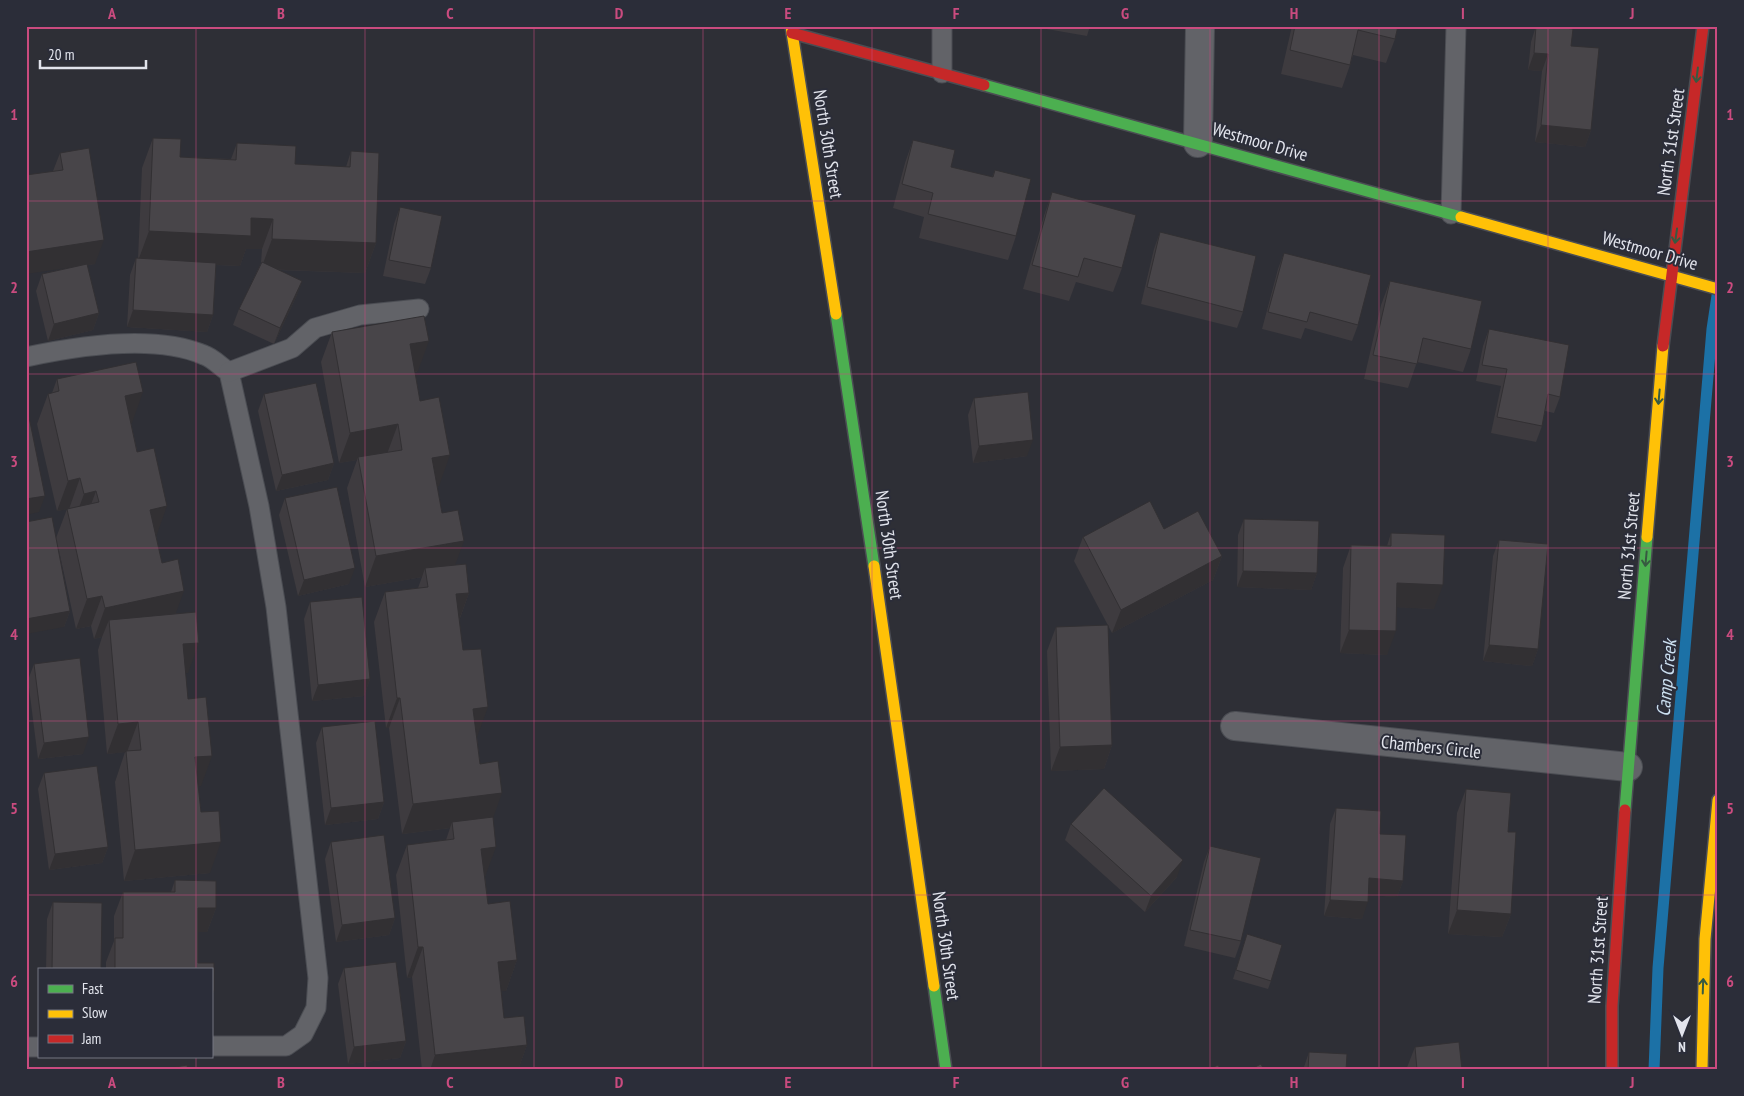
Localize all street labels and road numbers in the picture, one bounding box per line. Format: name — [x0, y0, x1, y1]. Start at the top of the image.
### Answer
street label: North 31st Street — [1652, 87, 1689, 197]
street label: North 30th Street — [809, 88, 848, 200]
street label: Westmoor Drive — [1210, 117, 1311, 166]
street label: Westmoor Drive — [1600, 226, 1701, 275]
street label: North 30th Street — [870, 489, 909, 601]
street label: North 31st Street — [1612, 491, 1645, 601]
street label: Chambers Circle — [1380, 730, 1482, 763]
street label: North 30th Street — [927, 890, 966, 1002]
street label: North 31st Street — [1582, 895, 1613, 1005]

